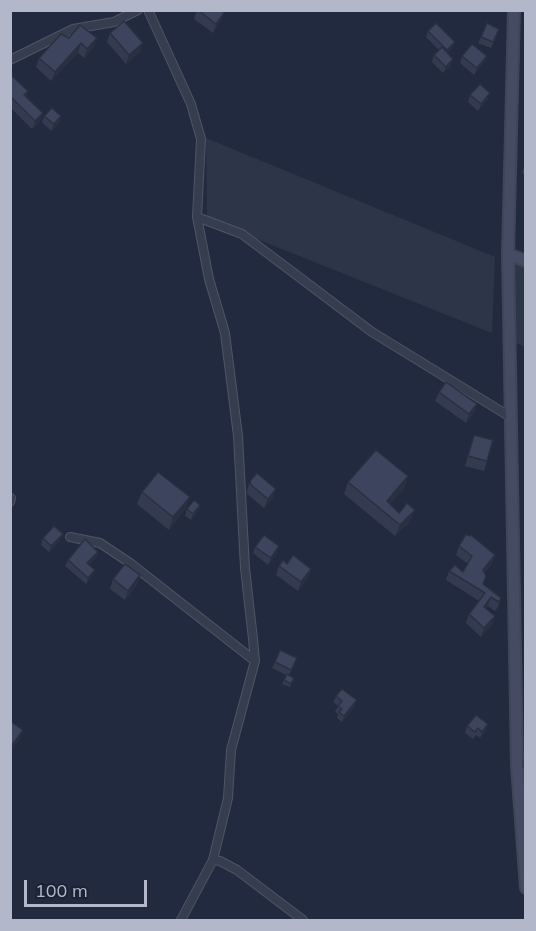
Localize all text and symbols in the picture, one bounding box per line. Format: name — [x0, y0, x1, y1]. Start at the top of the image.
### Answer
scale bar — [27, 868, 150, 906]
text: 100 m — [35, 879, 88, 902]

